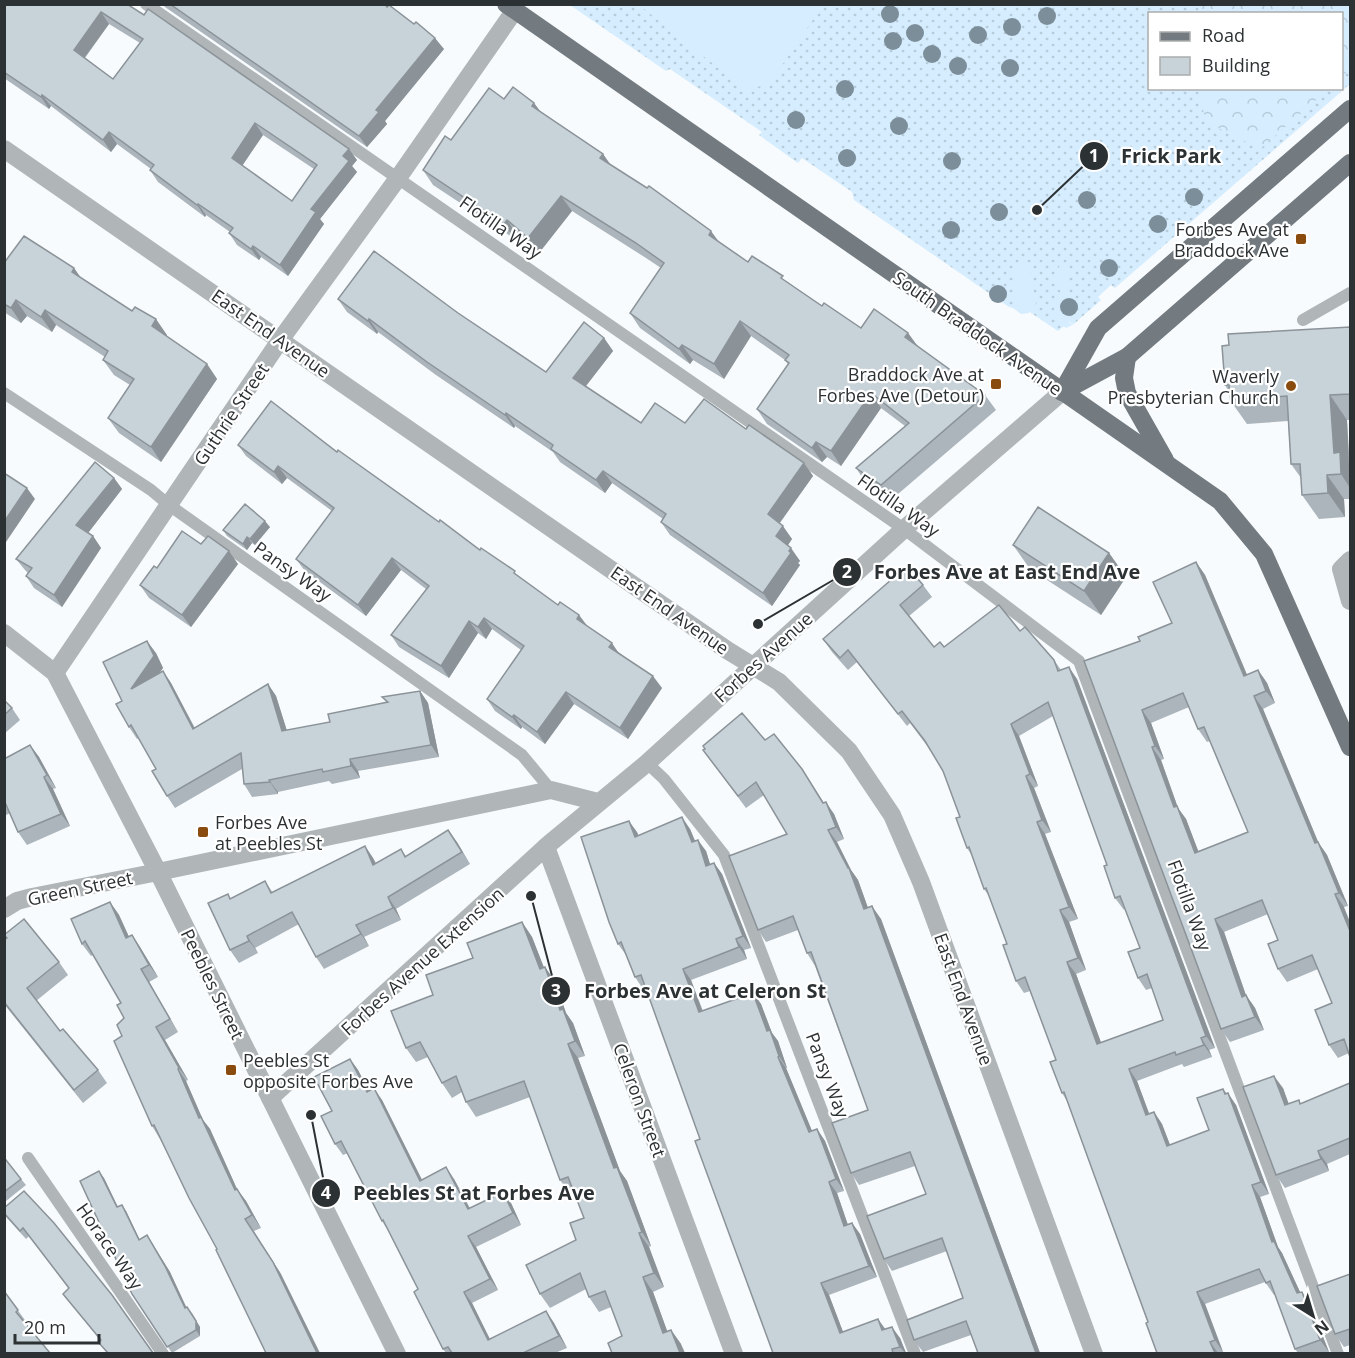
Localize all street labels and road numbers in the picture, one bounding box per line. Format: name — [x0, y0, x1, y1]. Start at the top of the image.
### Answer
street label: Flotilla Way — [455, 190, 548, 265]
street label: South Braddock Avenue — [889, 265, 1067, 401]
street label: East End Avenue — [207, 283, 335, 383]
street label: Guthrie Street — [188, 358, 274, 470]
street label: Flotilla Way — [853, 468, 946, 543]
street label: Pansy Way — [249, 535, 337, 607]
street label: East End Avenue — [606, 560, 734, 660]
street label: Forbes Avenue — [709, 606, 817, 708]
street label: Flotilla Way — [1162, 856, 1218, 955]
street label: Green Street — [25, 865, 135, 911]
street label: Forbes Avenue Extension — [336, 881, 508, 1041]
street label: Peebles Street — [176, 925, 250, 1043]
street label: East End Avenue — [929, 930, 999, 1068]
street label: Pansy Way — [801, 1029, 856, 1122]
street label: Celeron Street — [608, 1039, 672, 1161]
street label: Horace Way — [71, 1198, 149, 1295]

